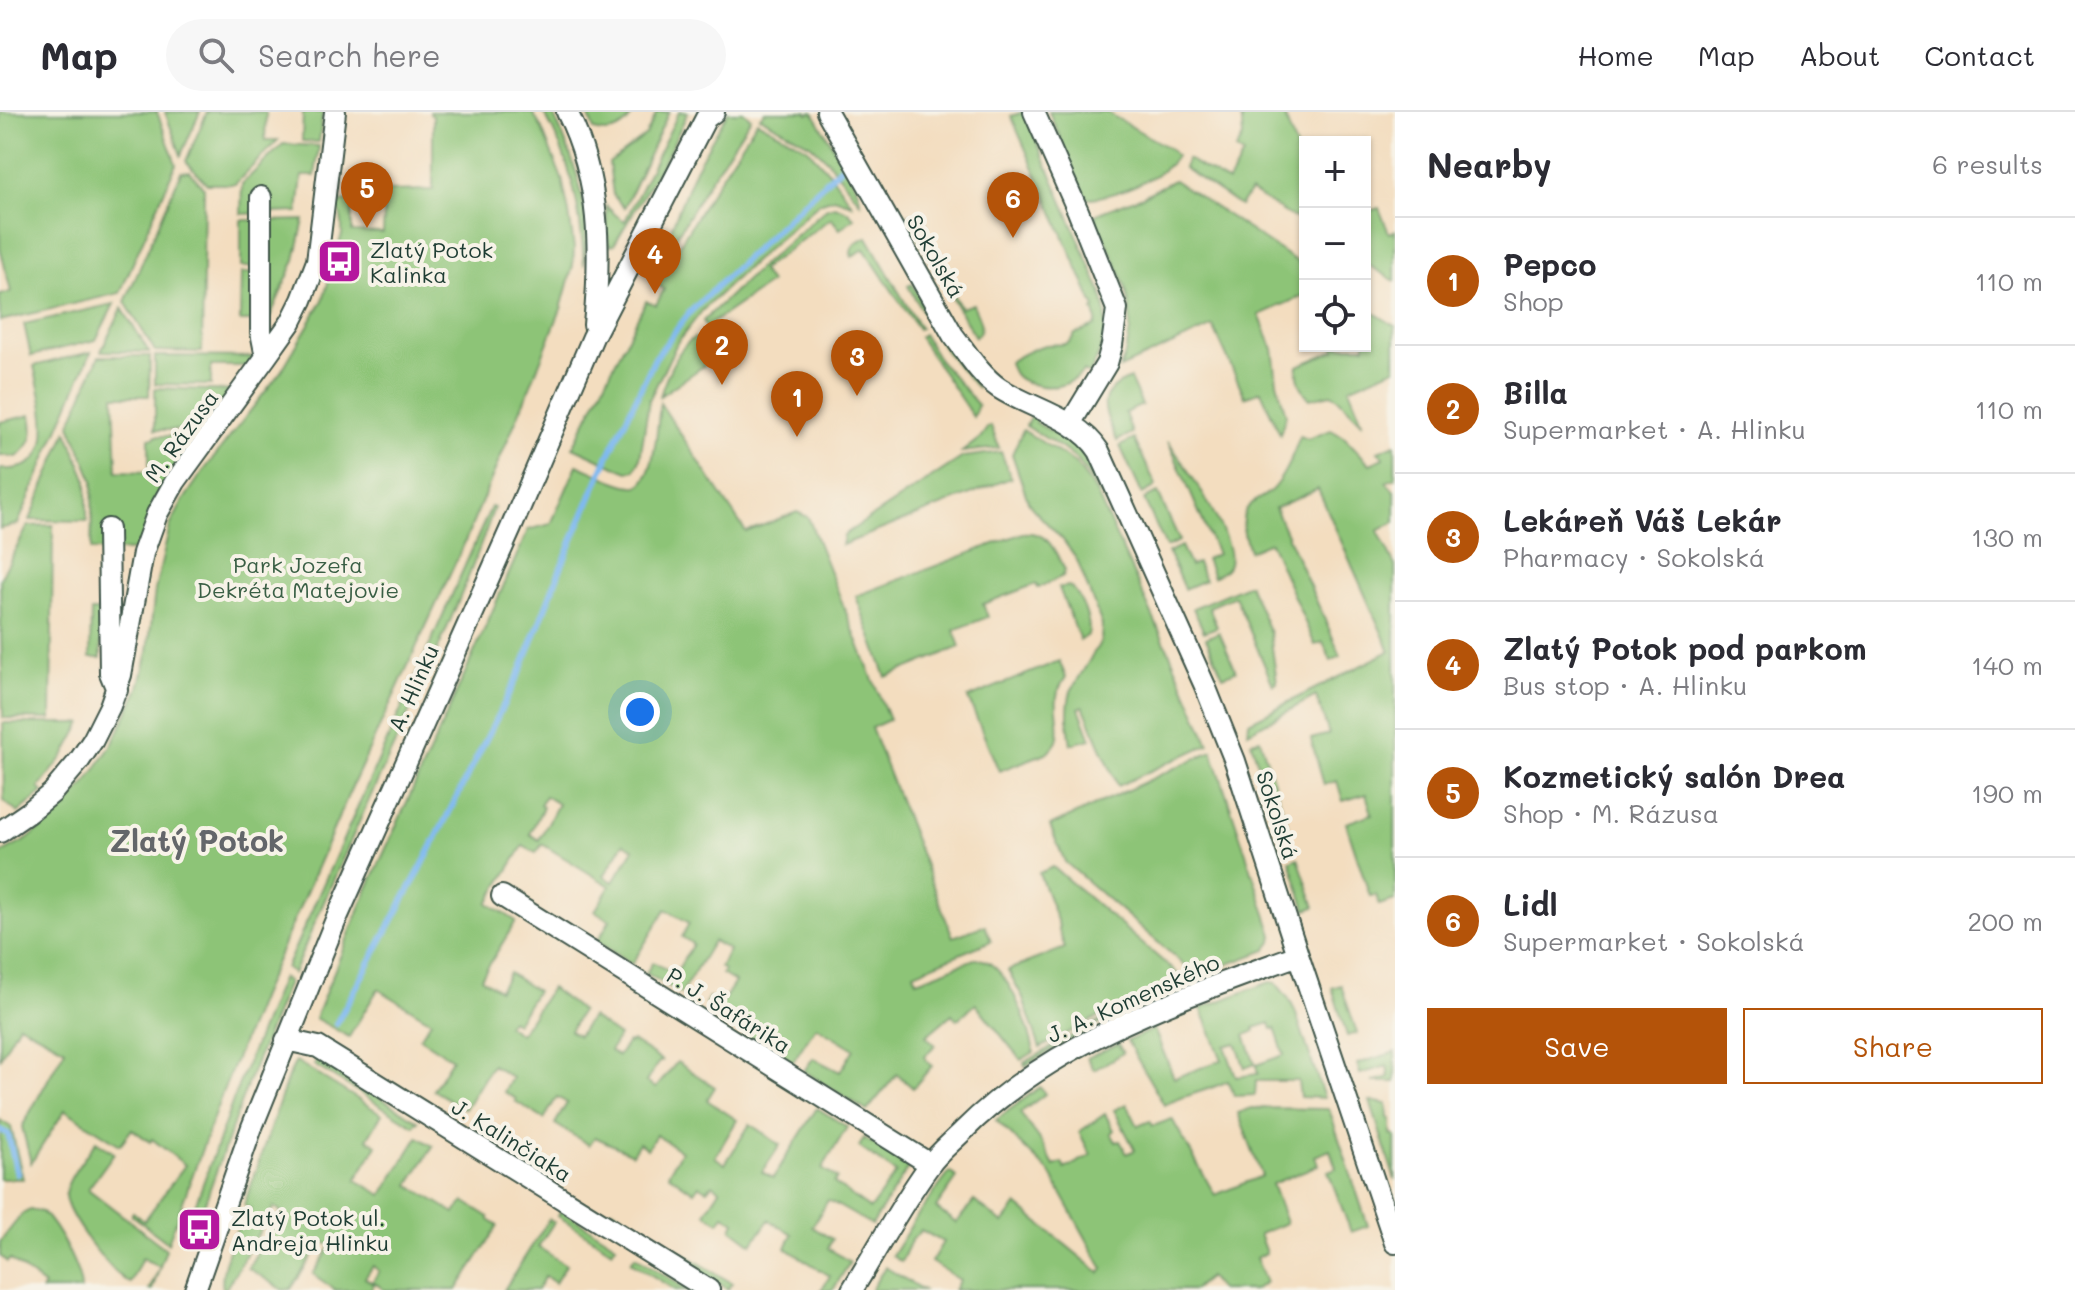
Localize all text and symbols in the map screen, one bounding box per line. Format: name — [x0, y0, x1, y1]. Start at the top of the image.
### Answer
search box — [166, 19, 726, 91]
text: Map — [40, 30, 118, 80]
icon: search — [194, 33, 238, 77]
text: Search here — [258, 35, 441, 75]
text: Home — [1578, 37, 1654, 73]
text: Map — [1698, 37, 1755, 73]
text: About — [1799, 37, 1880, 73]
text: Contact — [1924, 37, 2035, 73]
map controls — [1299, 136, 1371, 352]
button: + — [1299, 136, 1371, 208]
text: Nearby — [1427, 142, 1552, 187]
text: 6 results — [1932, 147, 2043, 181]
pin: 5 — [341, 162, 393, 228]
pin: 6 — [987, 172, 1039, 238]
button: − — [1299, 208, 1371, 280]
street label: Sokolská — [901, 209, 971, 303]
pin: 4 — [629, 228, 681, 294]
place label: Zlatý Potok Kalinka — [370, 235, 493, 289]
bus stop icon: Zlatý Potok Kalinka — [315, 238, 363, 286]
text: Pepco — [1503, 244, 1596, 284]
text: 1 — [1447, 264, 1459, 298]
text: 110 m — [1975, 264, 2043, 298]
button: locate — [1299, 280, 1371, 352]
text: Shop — [1503, 284, 1564, 318]
pin: 2 — [696, 319, 748, 385]
pin: 3 — [831, 330, 883, 396]
pin: 1 — [771, 371, 823, 437]
text: Billa — [1503, 372, 1568, 412]
street label: M. Rázusa — [138, 384, 224, 488]
text: 2 — [1446, 392, 1460, 426]
text: 110 m — [1975, 392, 2043, 426]
text: Supermarket · A. Hlinku — [1503, 412, 1806, 446]
text: Lekáreň Váš Lekár — [1503, 500, 1782, 540]
text: 3 — [1445, 520, 1461, 554]
text: 130 m — [1971, 520, 2043, 554]
text: Pharmacy · Sokolská — [1503, 540, 1765, 574]
park label: Park Jozefa Dekréta Matejovie — [197, 550, 399, 604]
text: Zlatý Potok pod parkom — [1503, 628, 1866, 668]
street label: A. Hlinku — [381, 640, 445, 736]
text: 4 — [1445, 648, 1461, 682]
text: 140 m — [1971, 648, 2043, 682]
text: Bus stop · A. Hlinku — [1503, 668, 1747, 702]
your location — [620, 692, 660, 732]
text: Kozmetický salón Drea — [1503, 756, 1846, 796]
street label: Sokolská — [1250, 767, 1306, 863]
text: 5 — [1445, 776, 1461, 810]
text: 190 m — [1971, 776, 2043, 810]
text: Shop · M. Rázusa — [1503, 796, 1719, 830]
district label: Zlatý Potok — [110, 820, 284, 860]
text: Lidl — [1503, 884, 1558, 924]
text: 6 — [1445, 904, 1461, 938]
text: 200 m — [1967, 904, 2043, 938]
text: Supermarket · Sokolská — [1503, 924, 1805, 958]
street label: J. A. Komenského — [1042, 947, 1224, 1049]
street label: P. J. Šafárika — [661, 960, 797, 1060]
button: Save — [1427, 1008, 1727, 1084]
button: Share — [1743, 1008, 2043, 1084]
street label: J. Kalinčiaka — [447, 1092, 577, 1188]
place label: Zlatý Potok ul. Andreja Hlinku — [231, 1203, 389, 1257]
bus stop icon: Zlatý Potok ul. Andreja Hlinku — [176, 1206, 224, 1254]

